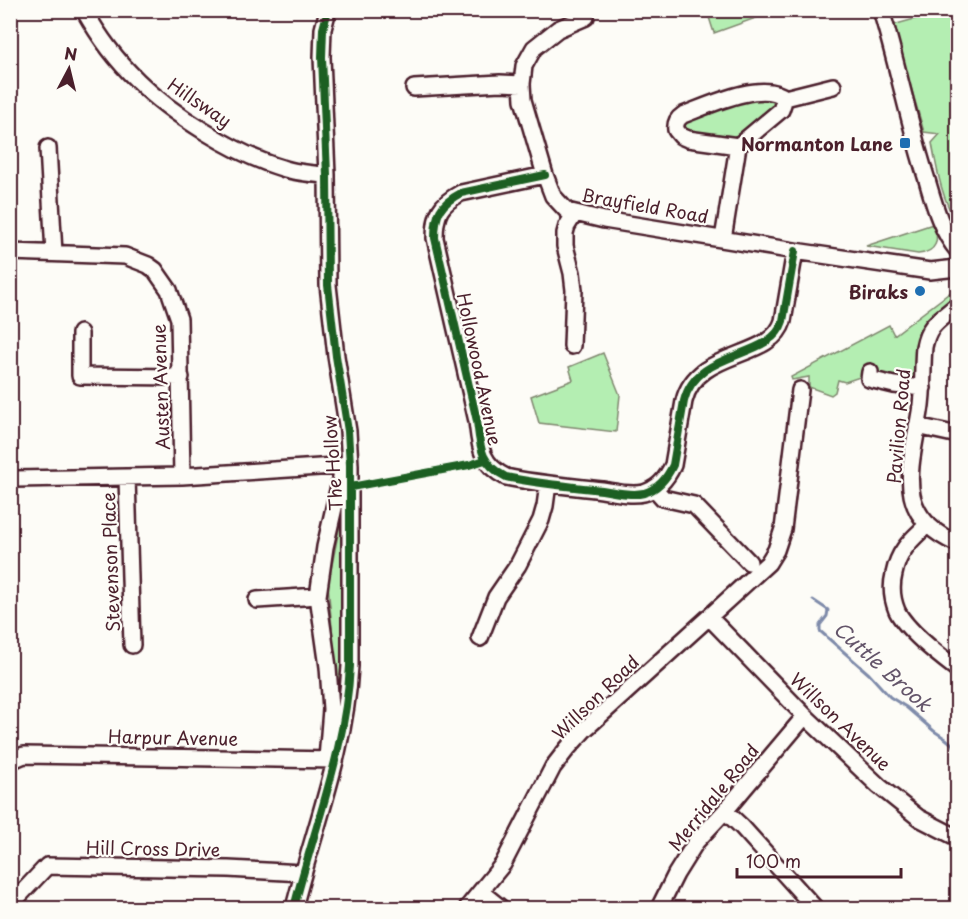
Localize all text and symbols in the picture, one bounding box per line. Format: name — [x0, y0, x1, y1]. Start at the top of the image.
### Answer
north arrow — [39, 39, 99, 99]
text: N — [63, 40, 79, 66]
street label: Hillsway — [163, 71, 237, 133]
place label: Normanton Lane — [741, 130, 893, 157]
marker: Normanton Lane — [898, 136, 912, 150]
street label: Brayfield Road — [579, 181, 711, 229]
place label: Biraks — [849, 278, 908, 305]
marker: Biraks — [913, 284, 927, 298]
street label: Hollowood Avenue — [451, 290, 509, 448]
street label: Austen Avenue — [144, 323, 176, 451]
street label: Pavilion Road — [880, 368, 916, 484]
street label: The Hollow — [315, 414, 349, 512]
street label: Stevenson Place — [94, 492, 126, 632]
water label: Cuttle Brook — [827, 614, 940, 719]
street label: Willson Road — [545, 648, 645, 746]
street label: Willson Avenue — [784, 666, 898, 777]
street label: Harpur Avenue — [108, 722, 239, 752]
street label: Merridale Road — [661, 738, 765, 856]
street label: Hill Cross Drive — [86, 833, 220, 863]
scale bar — [737, 841, 900, 879]
text: 100 m — [746, 847, 801, 874]

